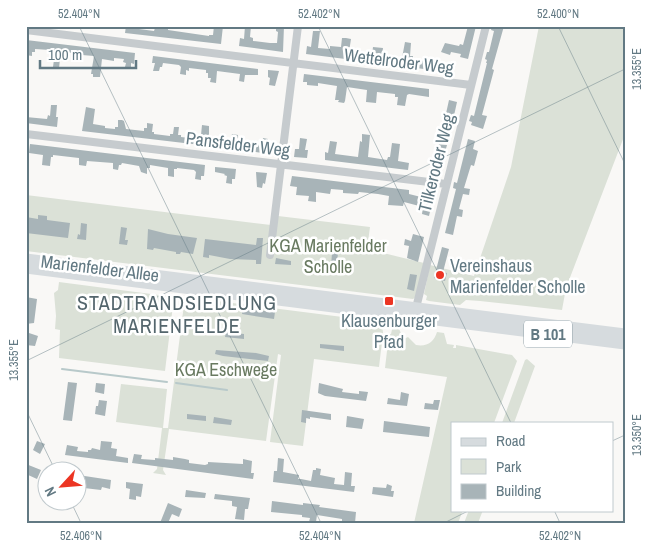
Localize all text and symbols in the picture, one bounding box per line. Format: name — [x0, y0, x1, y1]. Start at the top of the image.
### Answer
text: 52.404°N — [58, 6, 100, 22]
text: 52.402°N — [298, 6, 340, 22]
text: 52.400°N — [537, 6, 579, 22]
scale bar — [40, 38, 136, 70]
street label: Wettelroder Weg — [343, 42, 456, 80]
text: 100 m — [48, 44, 82, 65]
text: 13.355°E — [629, 48, 645, 90]
street label: Tilkeroder Weg — [412, 111, 460, 215]
street label: Pansfelder Weg — [184, 125, 292, 163]
park label: KGA Marienfelder Scholle — [269, 233, 387, 279]
street label: Marienfelder Allee — [39, 248, 161, 288]
place label: Vereinshaus Marienfelder Scholle — [450, 253, 585, 299]
marker: Vereinshaus Marienfelder Scholle — [434, 269, 446, 281]
district label: STADTRANDSIEDLUNG MARIENFELDE — [77, 289, 277, 339]
marker: Klausenburger Pfad — [383, 295, 395, 307]
place label: Klausenburger Pfad — [341, 308, 437, 354]
road number: B 101 — [524, 320, 572, 348]
text: 13.355°E — [6, 339, 22, 381]
park label: KGA Eschwege — [175, 357, 277, 382]
text: 13.350°E — [629, 414, 645, 456]
legend — [451, 422, 614, 512]
text: Road — [496, 430, 525, 451]
text: Park — [496, 456, 522, 477]
north arrow — [38, 462, 88, 512]
text: Building — [496, 480, 541, 501]
text: N — [40, 484, 60, 499]
text: 52.406°N — [60, 528, 102, 544]
text: 52.404°N — [299, 528, 341, 544]
text: 52.402°N — [539, 528, 581, 544]

